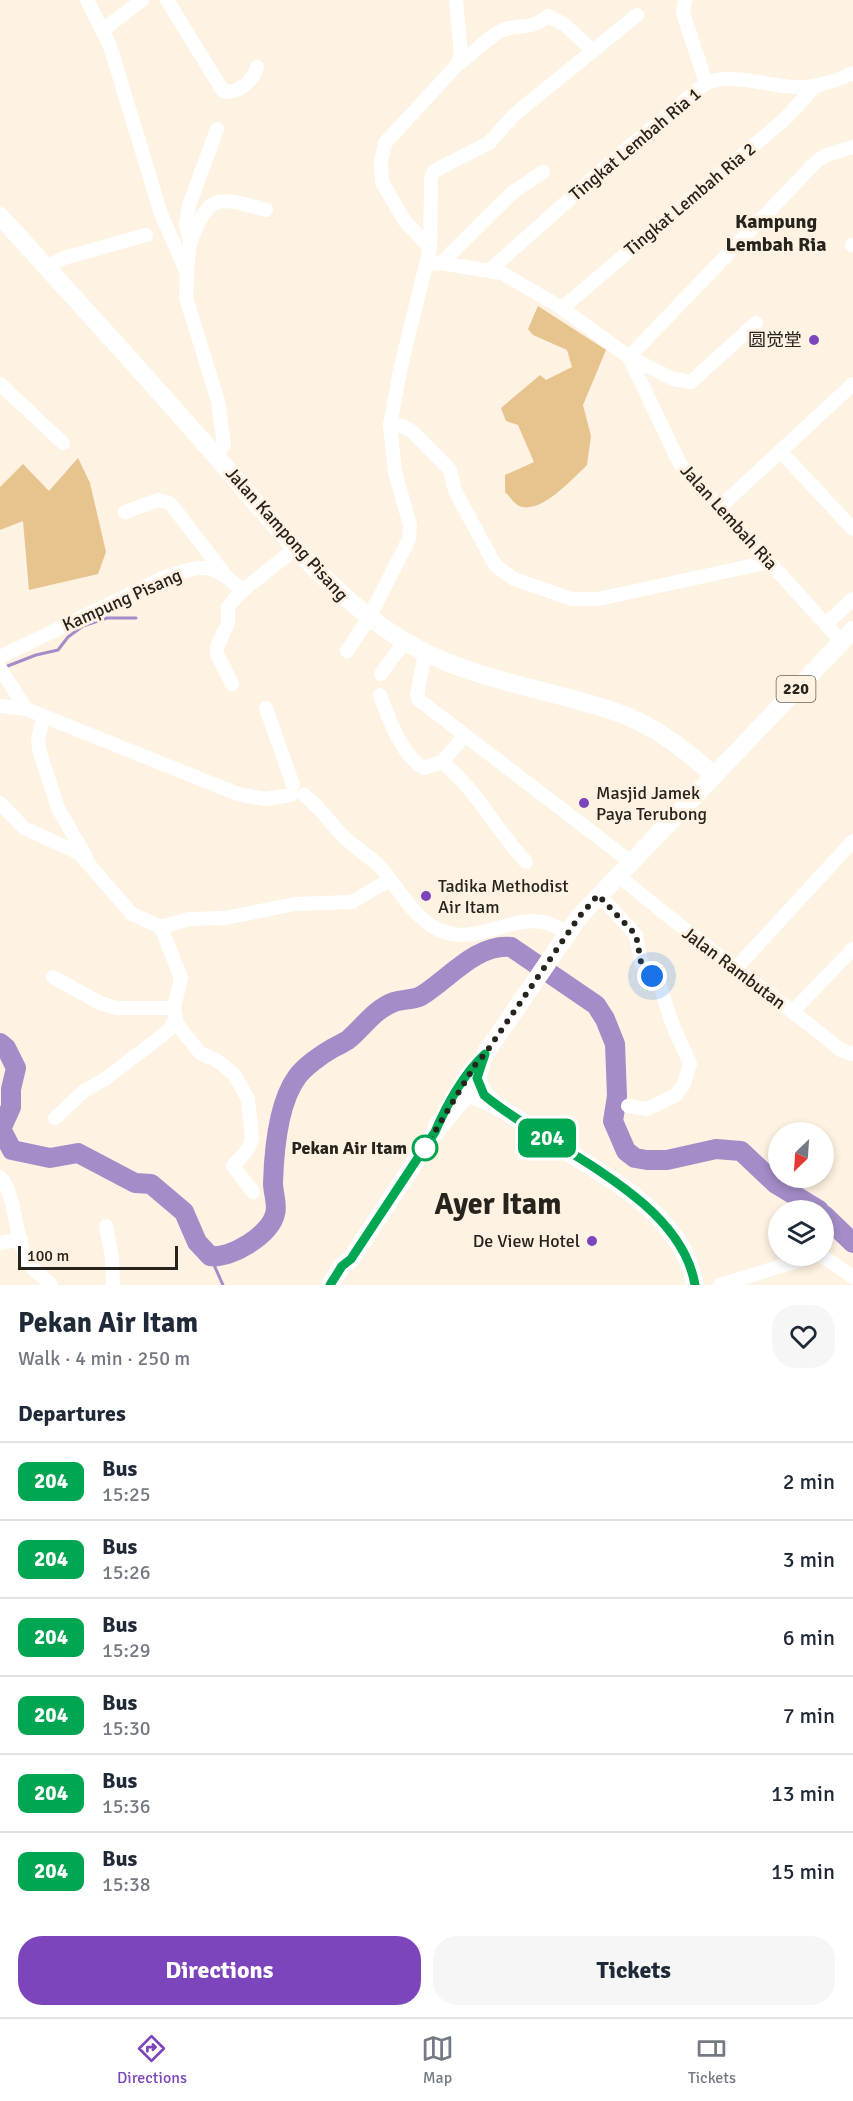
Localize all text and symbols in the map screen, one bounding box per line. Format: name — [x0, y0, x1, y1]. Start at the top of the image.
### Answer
street label: Tingkat Lembah Ria 1 — [565, 83, 705, 205]
street label: Tingkat Lembah Ria 2 — [620, 138, 760, 260]
district label: Kampung Lembah Ria — [725, 209, 827, 257]
place label: 圆觉堂 — [748, 329, 802, 351]
marker: 圆觉堂 — [807, 333, 821, 347]
street label: Jalan Lembah Ria — [676, 460, 782, 574]
street label: Jalan Kampong Pisang — [221, 462, 353, 606]
street label: Kampung Pisang — [59, 564, 185, 636]
road number: 220 — [776, 676, 816, 702]
place label: Masjid Jamek Paya Terubong — [596, 782, 707, 825]
marker: Masjid Jamek Paya Terubong — [577, 796, 591, 810]
place label: Tadika Methodist Air Itam — [438, 875, 569, 918]
marker: Tadika Methodist Air Itam — [419, 889, 433, 903]
street label: Jalan Rambutan — [678, 922, 790, 1014]
your location — [637, 961, 667, 991]
line badge: 204 — [512, 1118, 582, 1158]
north arrow — [768, 1122, 834, 1188]
map controls — [768, 1122, 834, 1266]
text: 204 — [530, 1125, 564, 1151]
marker: Pekan Air Itam — [412, 1135, 438, 1161]
place label: Pekan Air Itam — [291, 1137, 407, 1159]
district label: Ayer Itam — [435, 1186, 561, 1223]
button: layers — [768, 1200, 834, 1266]
place label: De View Hotel — [473, 1230, 580, 1252]
marker: De View Hotel — [585, 1234, 599, 1248]
scale bar — [18, 1243, 178, 1270]
text: 100 m — [27, 1246, 69, 1266]
button: heart — [772, 1305, 835, 1368]
text: Pekan Air Itam — [18, 1306, 198, 1340]
text: Walk · 4 min · 250 m — [18, 1346, 190, 1371]
text: Departures — [18, 1400, 126, 1427]
text: Bus — [102, 1455, 137, 1482]
text: 204 — [34, 1468, 68, 1494]
text: 2 min — [783, 1468, 835, 1495]
text: 15:25 — [102, 1482, 151, 1507]
text: Bus — [102, 1533, 137, 1560]
text: 204 — [34, 1546, 68, 1572]
text: 3 min — [783, 1546, 835, 1573]
text: 15:26 — [102, 1560, 151, 1585]
text: Bus — [102, 1611, 137, 1638]
text: 204 — [34, 1624, 68, 1650]
text: 6 min — [783, 1624, 835, 1651]
text: 15:29 — [102, 1638, 151, 1663]
text: Bus — [102, 1689, 137, 1716]
text: 204 — [34, 1702, 68, 1728]
text: 7 min — [783, 1702, 835, 1729]
text: 15:30 — [102, 1716, 151, 1741]
text: Bus — [102, 1767, 137, 1794]
text: 204 — [34, 1780, 68, 1806]
text: 13 min — [771, 1780, 835, 1807]
text: 15:36 — [102, 1794, 151, 1819]
text: Bus — [102, 1845, 137, 1872]
text: 204 — [34, 1858, 68, 1884]
text: 15 min — [771, 1858, 835, 1885]
text: 15:38 — [102, 1872, 151, 1897]
button: Directions — [18, 1936, 421, 2005]
button: Tickets — [433, 1936, 835, 2005]
tab: Directions — [117, 2032, 187, 2088]
tab: Map — [421, 2032, 454, 2088]
tab: Tickets — [688, 2032, 736, 2088]

